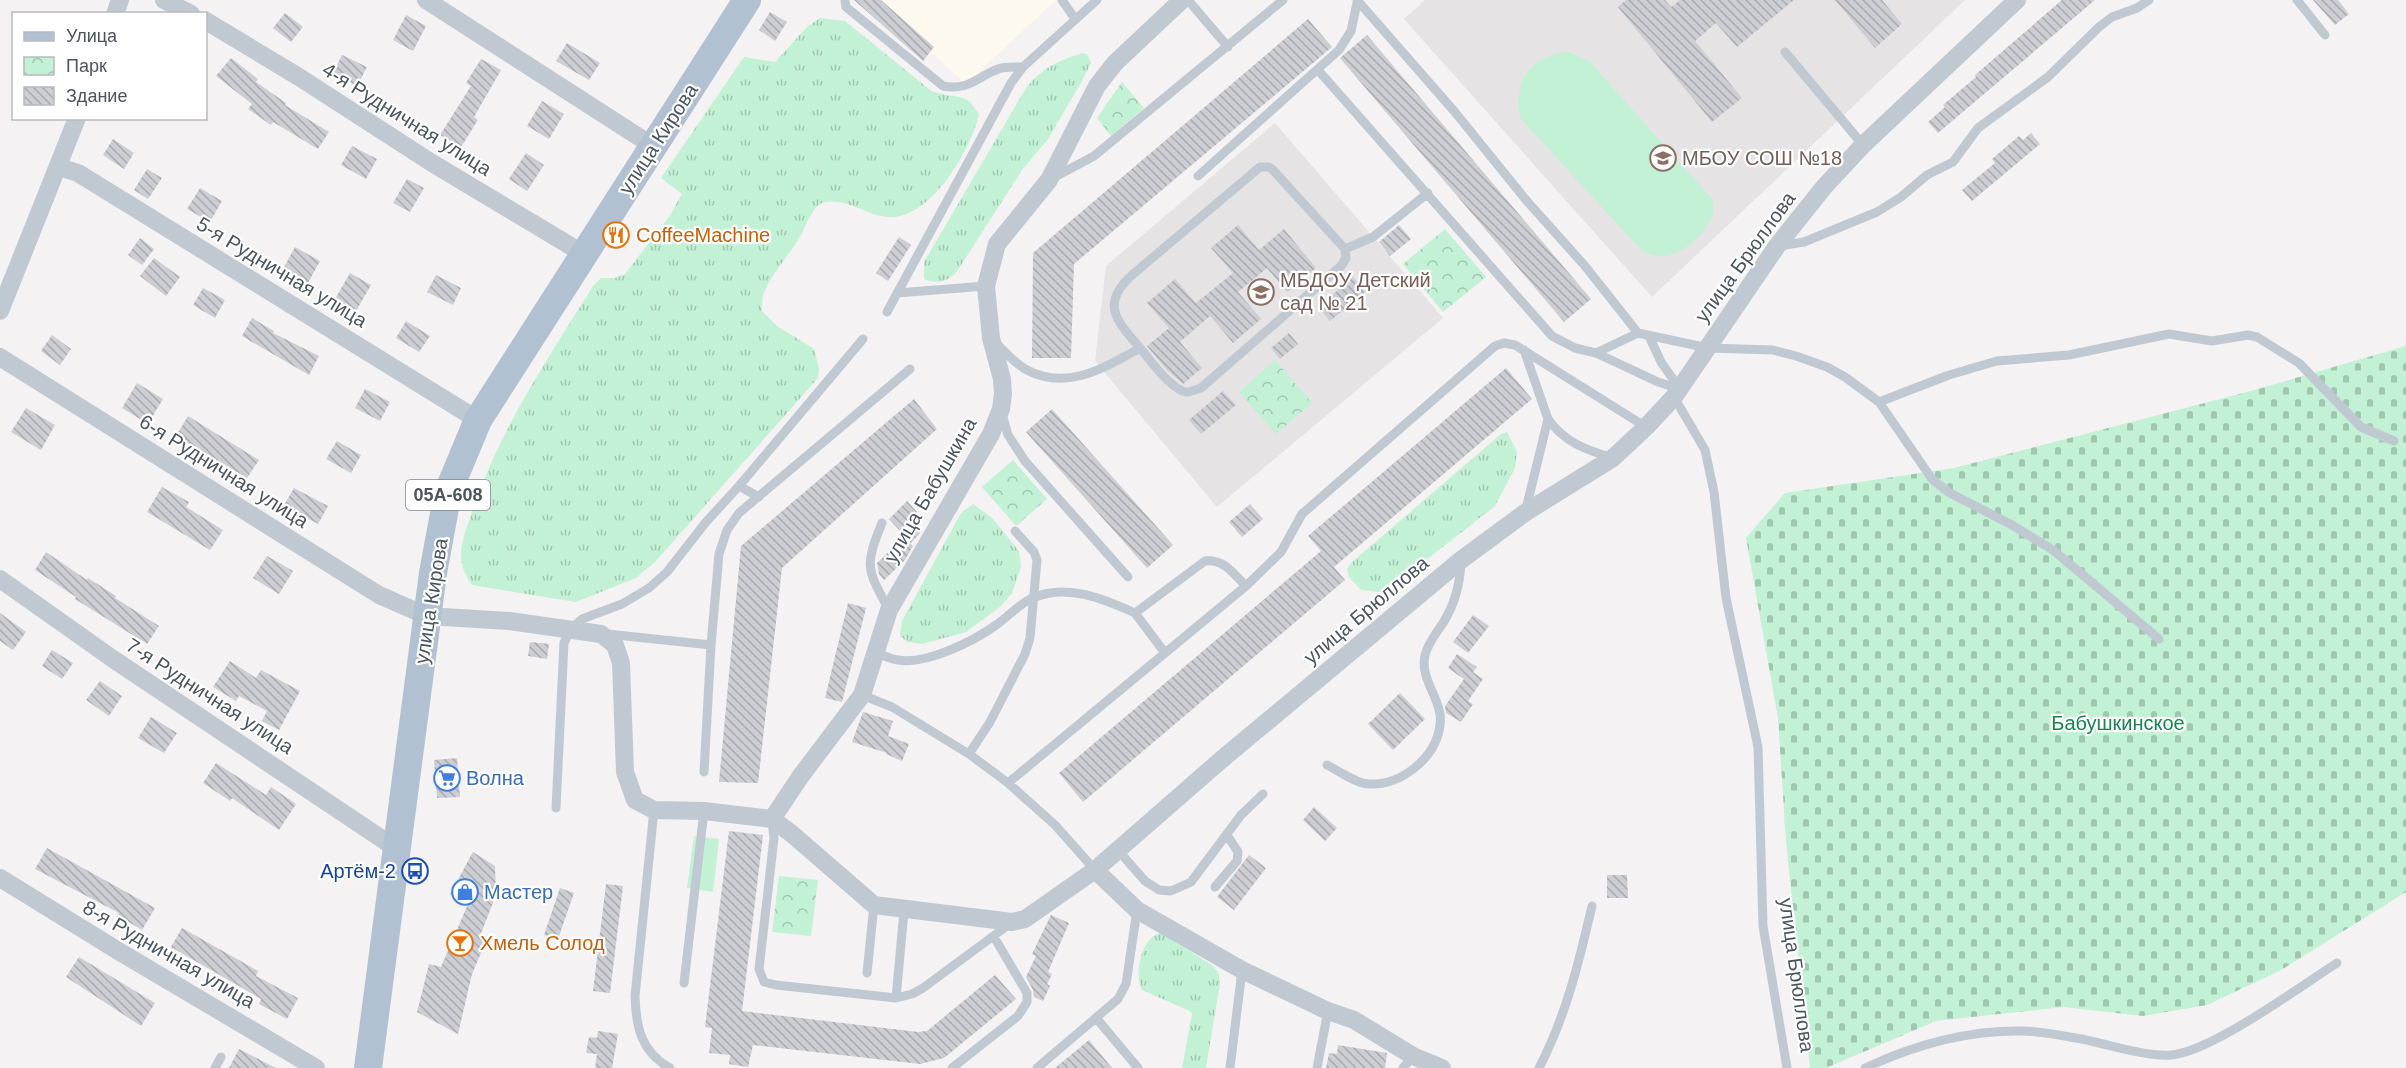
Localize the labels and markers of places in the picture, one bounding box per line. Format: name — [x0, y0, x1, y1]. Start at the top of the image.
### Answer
school or university icon: МБОУ СОШ №18 — [1648, 143, 1678, 173]
place label: МБОУ СОШ №18 — [1682, 147, 1842, 169]
restaurant icon: CoffeeMachine — [601, 220, 631, 250]
place label: CoffeeMachine — [636, 224, 770, 246]
place label: МБДОУ Детский сад № 21 — [1280, 269, 1431, 314]
school or university icon: МБДОУ Детский сад № 21 — [1246, 277, 1276, 307]
supermarket icon: Волна — [432, 763, 462, 793]
place label: Волна — [466, 767, 525, 789]
bus stop icon: Артём-2 — [400, 856, 430, 886]
place label: Артём-2 — [320, 860, 396, 882]
shop icon: Мастер — [450, 877, 480, 907]
place label: Мастер — [484, 881, 553, 903]
bar icon: Хмель Солод — [445, 928, 475, 958]
place label: Хмель Солод — [480, 932, 605, 954]

